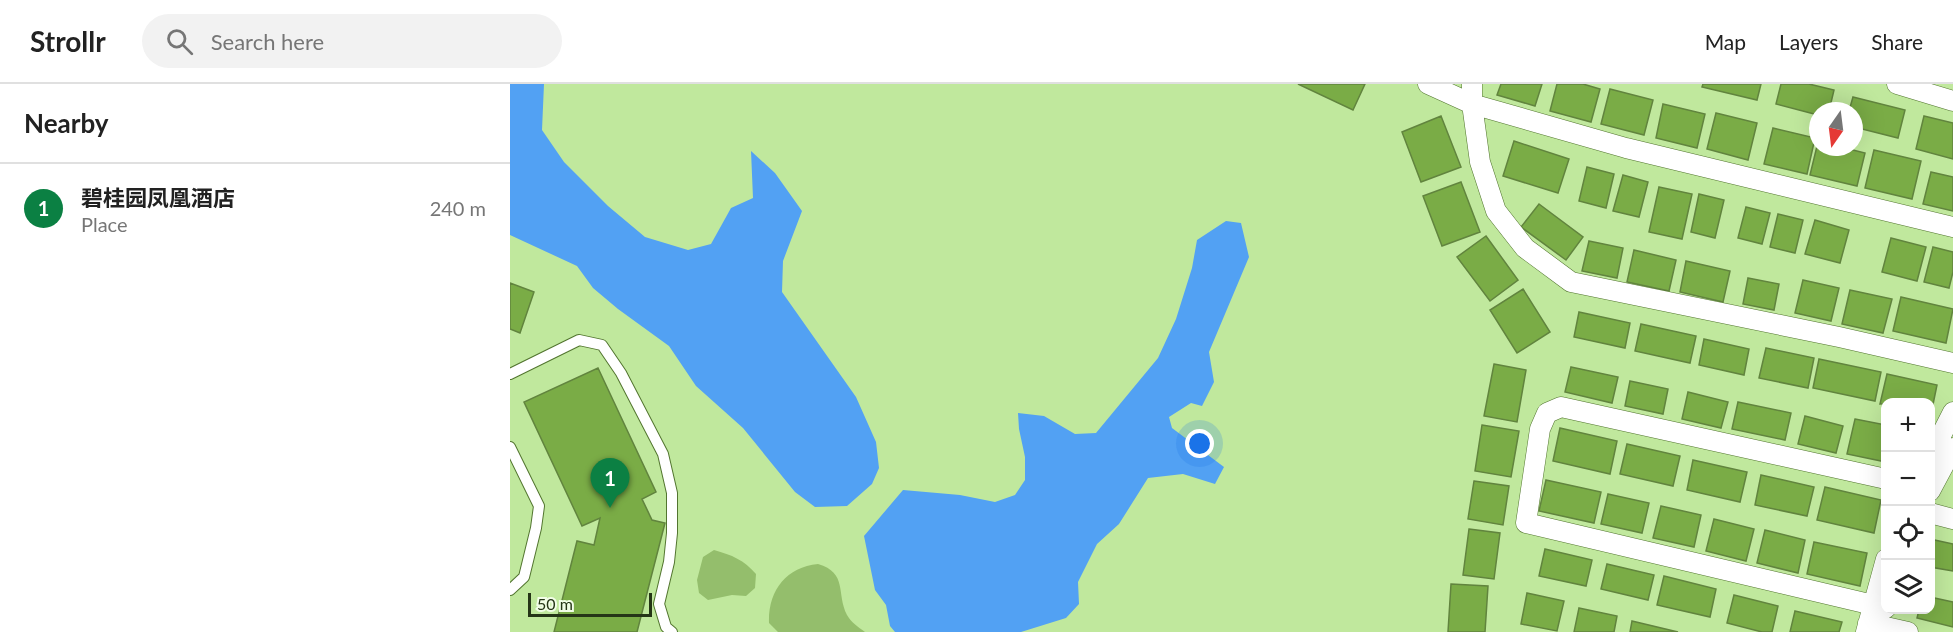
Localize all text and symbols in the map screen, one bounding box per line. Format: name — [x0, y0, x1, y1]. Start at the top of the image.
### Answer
search box — [142, 14, 562, 68]
text: Strollr — [30, 24, 106, 58]
icon: search — [163, 25, 196, 58]
text: Search here — [211, 28, 324, 55]
text: Map — [1705, 29, 1746, 54]
text: Layers — [1779, 29, 1838, 54]
text: Share — [1871, 29, 1923, 54]
north arrow — [1809, 102, 1863, 156]
text: Nearby — [24, 107, 109, 139]
text: 碧桂园凤凰酒店 — [81, 184, 235, 211]
text: 1 — [38, 196, 49, 220]
text: 240 m — [430, 196, 486, 220]
text: Place — [81, 212, 128, 236]
map controls — [1881, 398, 1935, 614]
button: + — [1881, 398, 1935, 452]
your location — [1185, 429, 1214, 458]
button: − — [1881, 452, 1935, 506]
pin: 1 — [590, 458, 630, 508]
button: locate — [1881, 506, 1935, 560]
button: layers — [1881, 560, 1935, 614]
scale bar — [528, 590, 652, 618]
text: 50 m — [537, 594, 573, 613]

